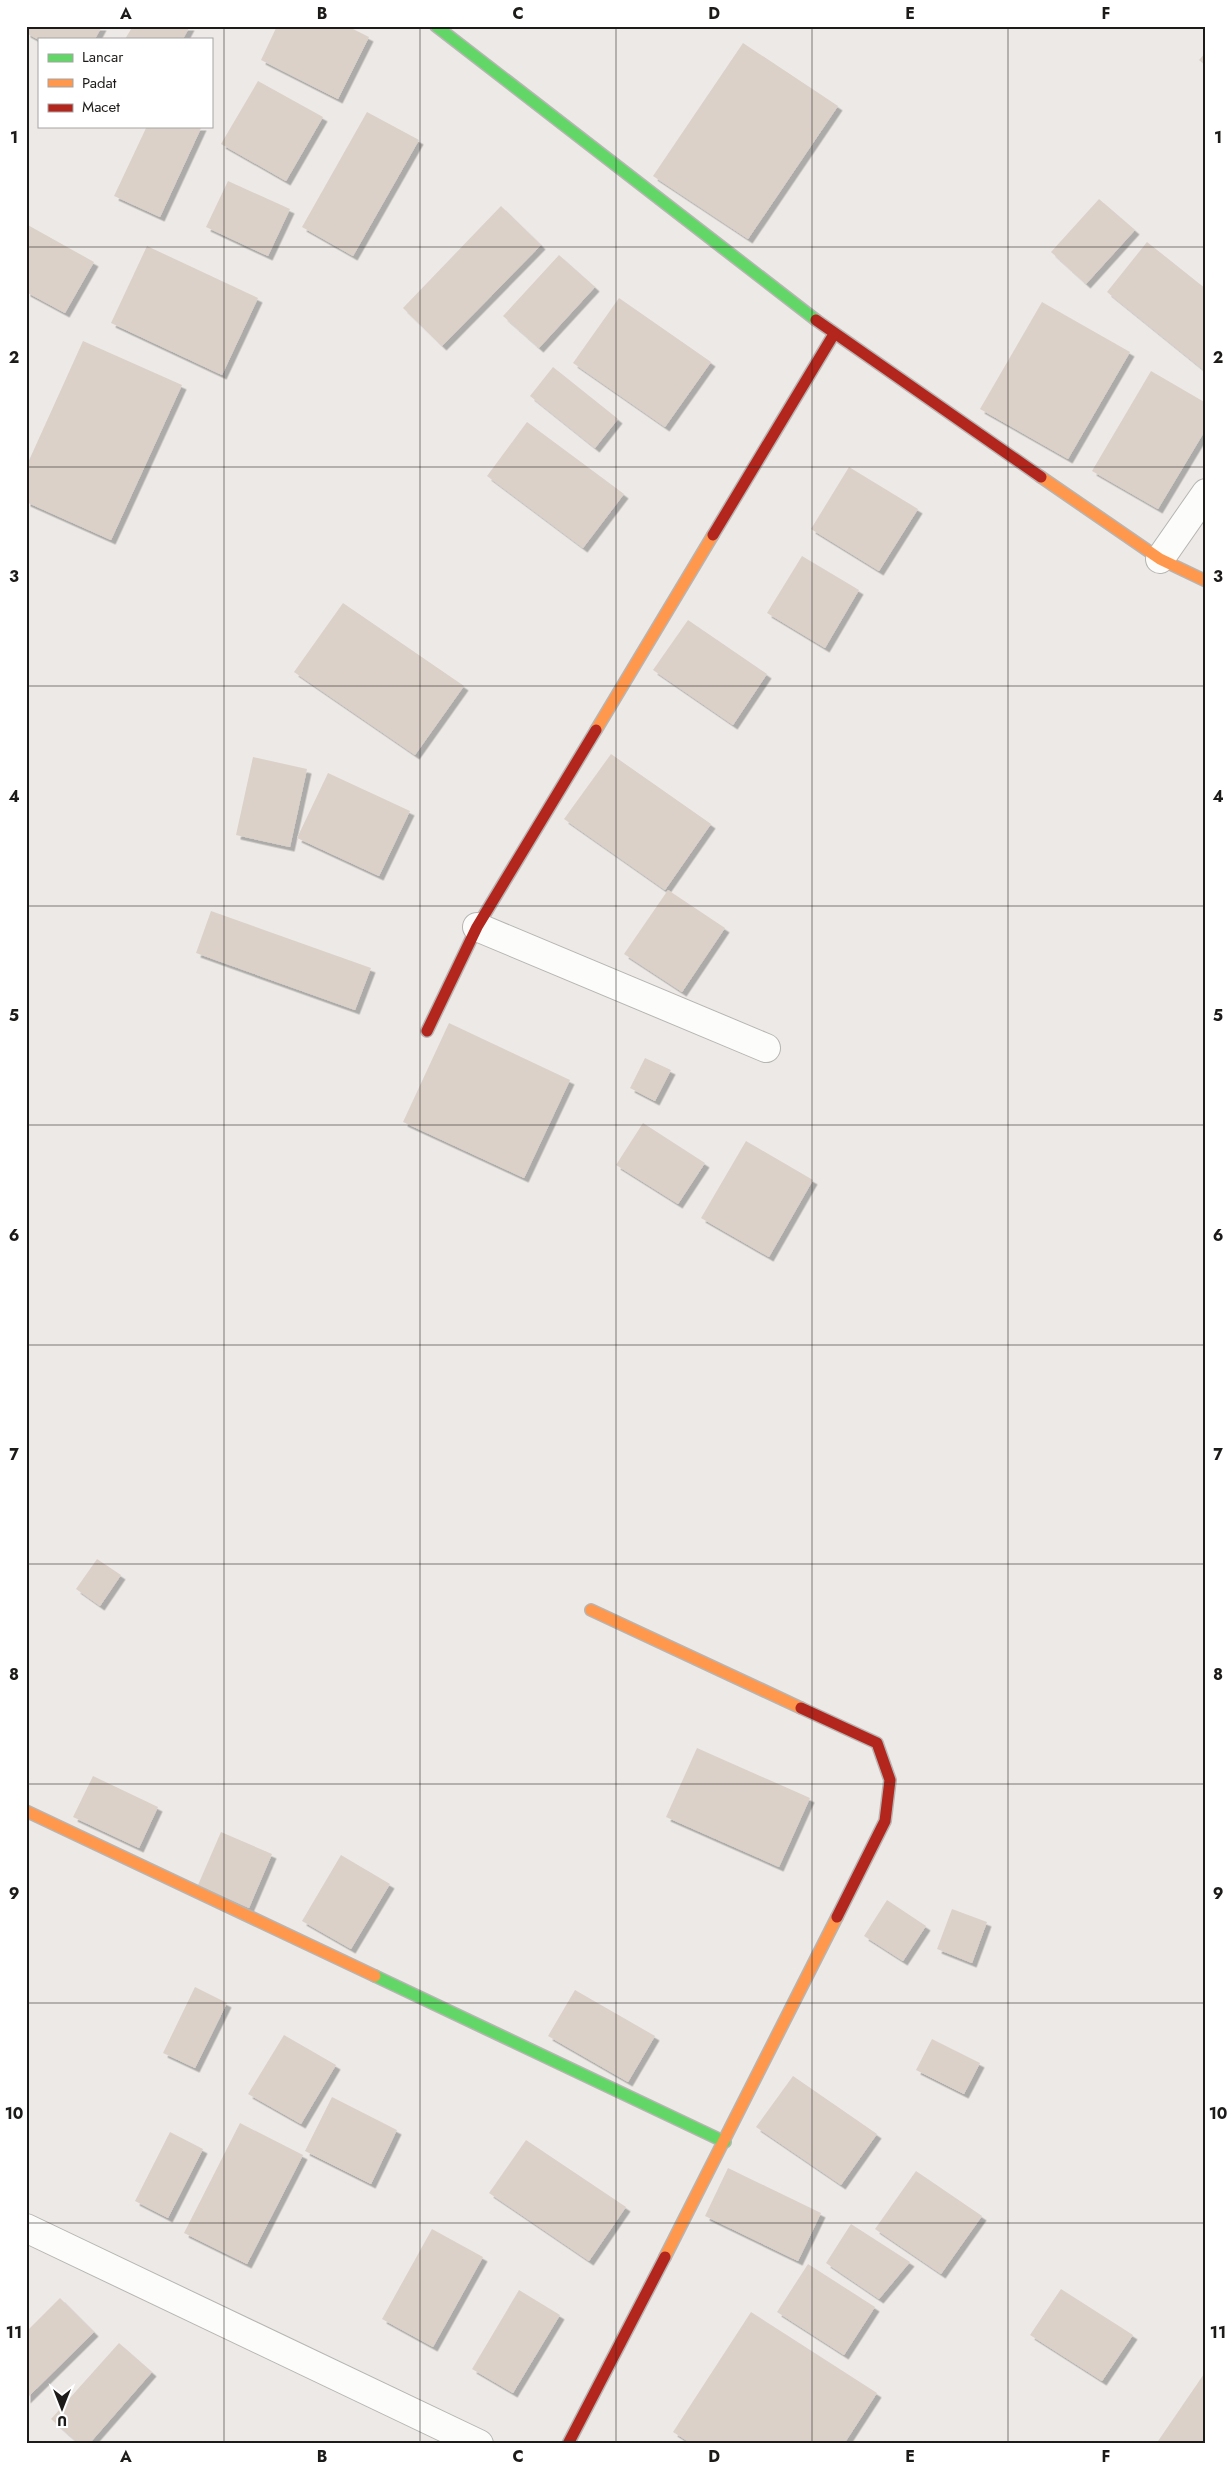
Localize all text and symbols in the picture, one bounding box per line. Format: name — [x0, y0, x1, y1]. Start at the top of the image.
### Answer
text: A — [119, 2, 132, 25]
text: B — [317, 2, 327, 25]
text: C — [512, 2, 524, 25]
text: D — [708, 2, 720, 25]
text: E — [905, 2, 915, 25]
text: F — [1102, 2, 1110, 25]
legend — [38, 38, 212, 128]
text: Lancar — [82, 46, 124, 68]
text: Padat — [82, 72, 117, 94]
text: Macet — [82, 96, 120, 118]
text: 1 — [10, 126, 18, 149]
text: 1 — [1214, 126, 1222, 149]
text: 2 — [9, 346, 19, 369]
text: 2 — [1213, 346, 1223, 369]
text: 3 — [9, 565, 19, 588]
text: 3 — [1213, 565, 1223, 588]
text: 4 — [8, 785, 20, 808]
text: 4 — [1212, 785, 1224, 808]
text: 5 — [9, 1004, 19, 1027]
text: 5 — [1213, 1004, 1223, 1027]
text: 6 — [9, 1224, 19, 1247]
text: 6 — [1213, 1224, 1223, 1247]
text: 7 — [9, 1443, 19, 1466]
text: 7 — [1213, 1443, 1223, 1466]
text: 8 — [9, 1663, 19, 1686]
text: 8 — [1213, 1663, 1223, 1686]
text: 9 — [9, 1882, 19, 1905]
text: 9 — [1213, 1882, 1223, 1905]
text: 10 — [5, 2102, 23, 2125]
text: 10 — [1209, 2102, 1227, 2125]
text: 11 — [6, 2321, 22, 2344]
text: 11 — [1210, 2321, 1226, 2344]
north arrow — [38, 2382, 88, 2432]
text: U — [57, 2411, 67, 2431]
text: A — [119, 2445, 132, 2468]
text: B — [317, 2445, 327, 2468]
text: C — [512, 2445, 524, 2468]
text: D — [708, 2445, 720, 2468]
text: E — [905, 2445, 915, 2468]
text: F — [1102, 2445, 1110, 2468]

